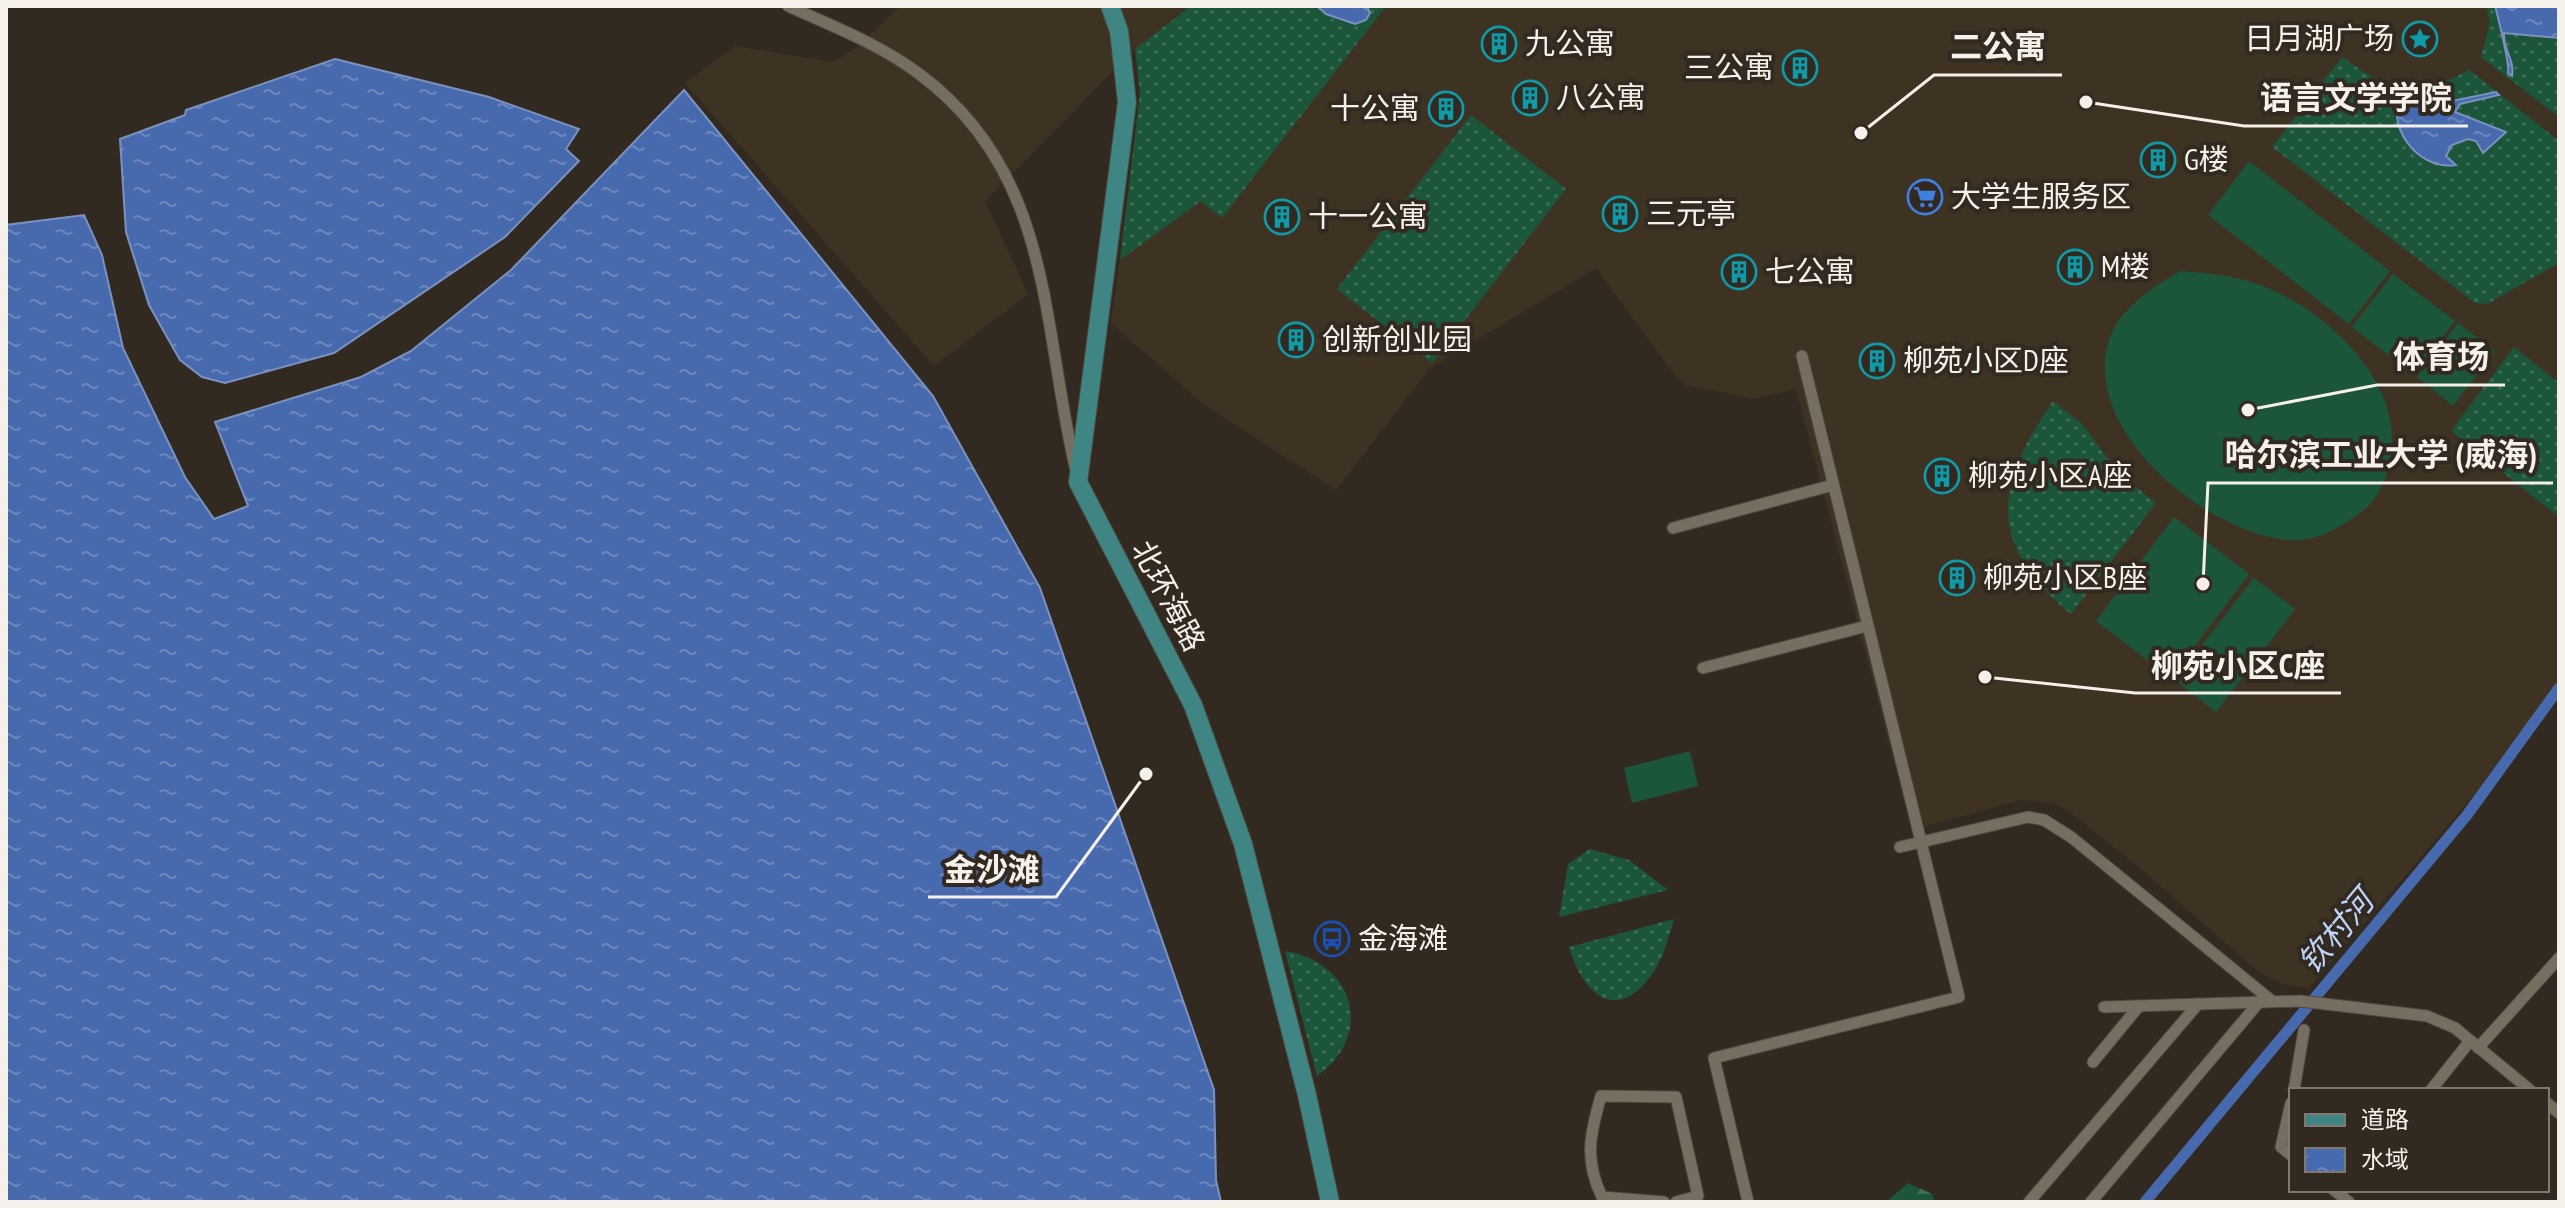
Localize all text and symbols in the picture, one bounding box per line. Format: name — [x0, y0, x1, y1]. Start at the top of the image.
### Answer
place label: 日月湖广场 — [2244, 18, 2394, 57]
callout: 二公寓 — [1934, 19, 2062, 75]
place icon: 日月湖广场 — [2401, 20, 2439, 58]
place label: 九公寓 — [1525, 23, 1615, 62]
building icon: 九公寓 — [1480, 25, 1518, 63]
text: 二公寓 — [1950, 25, 2046, 67]
place label: 三公寓 — [1684, 47, 1774, 86]
building icon: 三公寓 — [1781, 49, 1819, 87]
callout: 语言文学学院 — [2244, 70, 2468, 126]
text: 语言文学学院 — [2260, 76, 2452, 118]
place label: 八公寓 — [1556, 77, 1646, 116]
building icon: 八公寓 — [1511, 79, 1549, 117]
place label: 十公寓 — [1330, 88, 1420, 127]
building icon: 十公寓 — [1427, 90, 1465, 128]
place label: G楼 — [2184, 139, 2229, 178]
building icon: G楼 — [2139, 141, 2177, 179]
place label: 大学生服务区 — [1951, 176, 2131, 215]
supermarket icon: 大学生服务区 — [1906, 178, 1944, 216]
place label: 三元亭 — [1646, 193, 1736, 232]
building icon: 三元亭 — [1601, 195, 1639, 233]
place label: 十一公寓 — [1308, 196, 1428, 235]
building icon: 十一公寓 — [1263, 198, 1301, 236]
place label: M楼 — [2101, 246, 2150, 285]
building icon: M楼 — [2056, 248, 2094, 286]
place label: 七公寓 — [1765, 251, 1855, 290]
building icon: 七公寓 — [1720, 253, 1758, 291]
place label: 创新创业园 — [1322, 319, 1472, 358]
building icon: 创新创业园 — [1277, 321, 1315, 359]
callout: 体育场 — [2377, 329, 2505, 385]
text: 体育场 — [2393, 335, 2489, 377]
place label: 柳苑小区D座 — [1903, 340, 2069, 379]
building icon: 柳苑小区D座 — [1858, 342, 1896, 380]
callout: 哈尔滨工业大学 (威海) — [2208, 427, 2553, 483]
text: 哈尔滨工业大学 (威海) — [2225, 433, 2537, 475]
place label: 柳苑小区A座 — [1968, 455, 2132, 494]
building icon: 柳苑小区A座 — [1923, 457, 1961, 495]
street label: 北环海路 — [1124, 533, 1215, 657]
place label: 柳苑小区B座 — [1983, 557, 2147, 596]
building icon: 柳苑小区B座 — [1938, 559, 1976, 597]
callout: 柳苑小区C座 — [2135, 637, 2341, 693]
text: 柳苑小区C座 — [2151, 644, 2325, 686]
callout: 金沙滩 — [928, 841, 1056, 897]
text: 金沙滩 — [944, 848, 1040, 890]
water label: 钦村河 — [2288, 876, 2386, 982]
place label: 金海滩 — [1358, 918, 1448, 957]
bus stop icon: 金海滩 — [1313, 920, 1351, 958]
legend — [2289, 1088, 2549, 1192]
text: 道路 — [2361, 1104, 2409, 1135]
text: 水域 — [2361, 1144, 2409, 1175]

